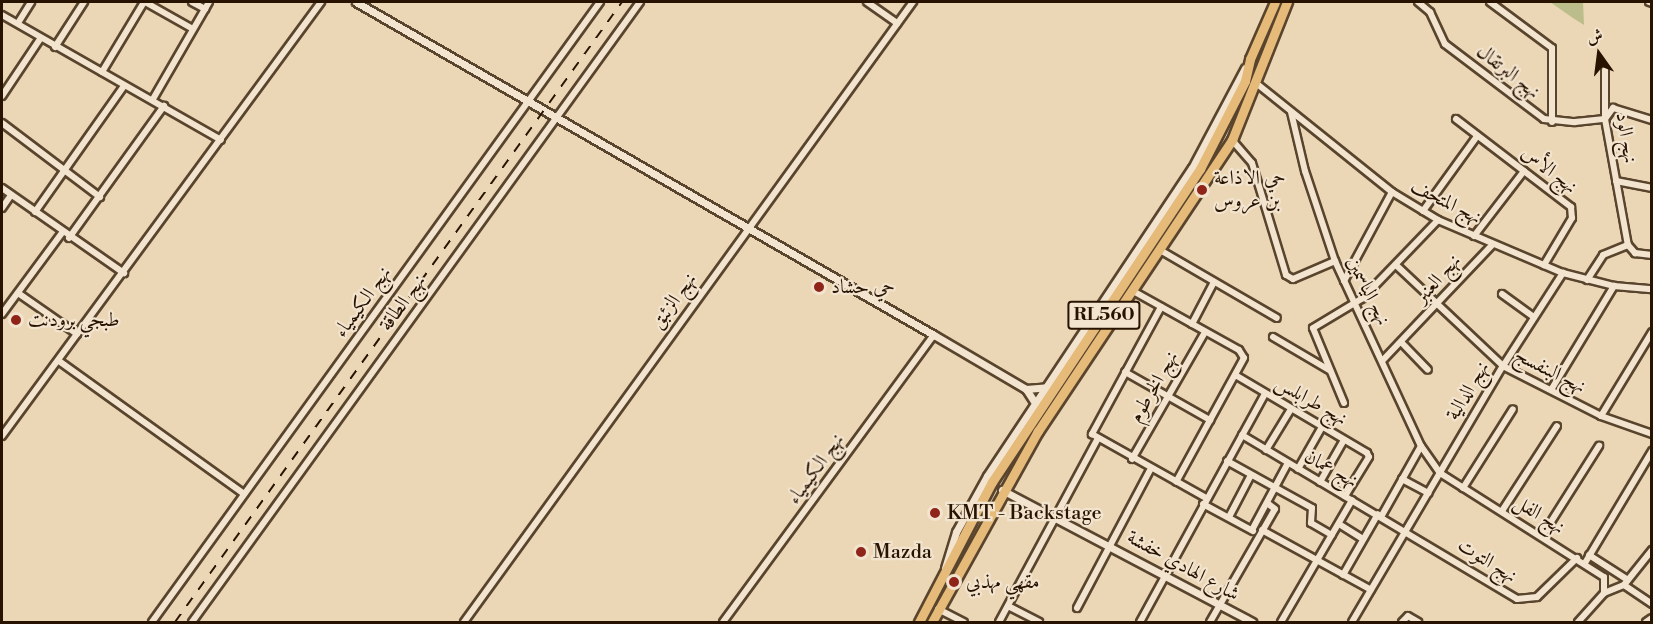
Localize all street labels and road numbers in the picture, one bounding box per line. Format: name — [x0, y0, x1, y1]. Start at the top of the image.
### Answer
street label: نهج البرتقال — [1471, 40, 1545, 104]
street label: نهج الود — [1610, 111, 1642, 165]
street label: نهج الأس — [1516, 141, 1582, 199]
street label: نهج المتحف — [1407, 174, 1485, 230]
street label: نهج العنبر — [1409, 249, 1467, 309]
street label: نهج الياسمين — [1341, 252, 1395, 330]
street label: نهج الكيمياء — [329, 262, 397, 342]
street label: نهج الزئبق — [646, 268, 702, 334]
street label: نهج الطاقة — [374, 270, 432, 336]
road number: RL560 — [1066, 300, 1142, 330]
street label: نهج البنفسج — [1510, 343, 1590, 399]
street label: نهج الخرطوم — [1124, 347, 1184, 427]
street label: نهج الدالية — [1441, 357, 1495, 425]
street label: نهج طرابلس — [1271, 371, 1351, 431]
street label: نهج الكيمياء — [782, 429, 850, 509]
street label: نهج عمان — [1300, 445, 1362, 493]
street label: نهج الفل — [1509, 490, 1569, 540]
street label: شارع الهادي خفشة — [1122, 525, 1244, 607]
street label: نهج التوت — [1453, 533, 1521, 589]

